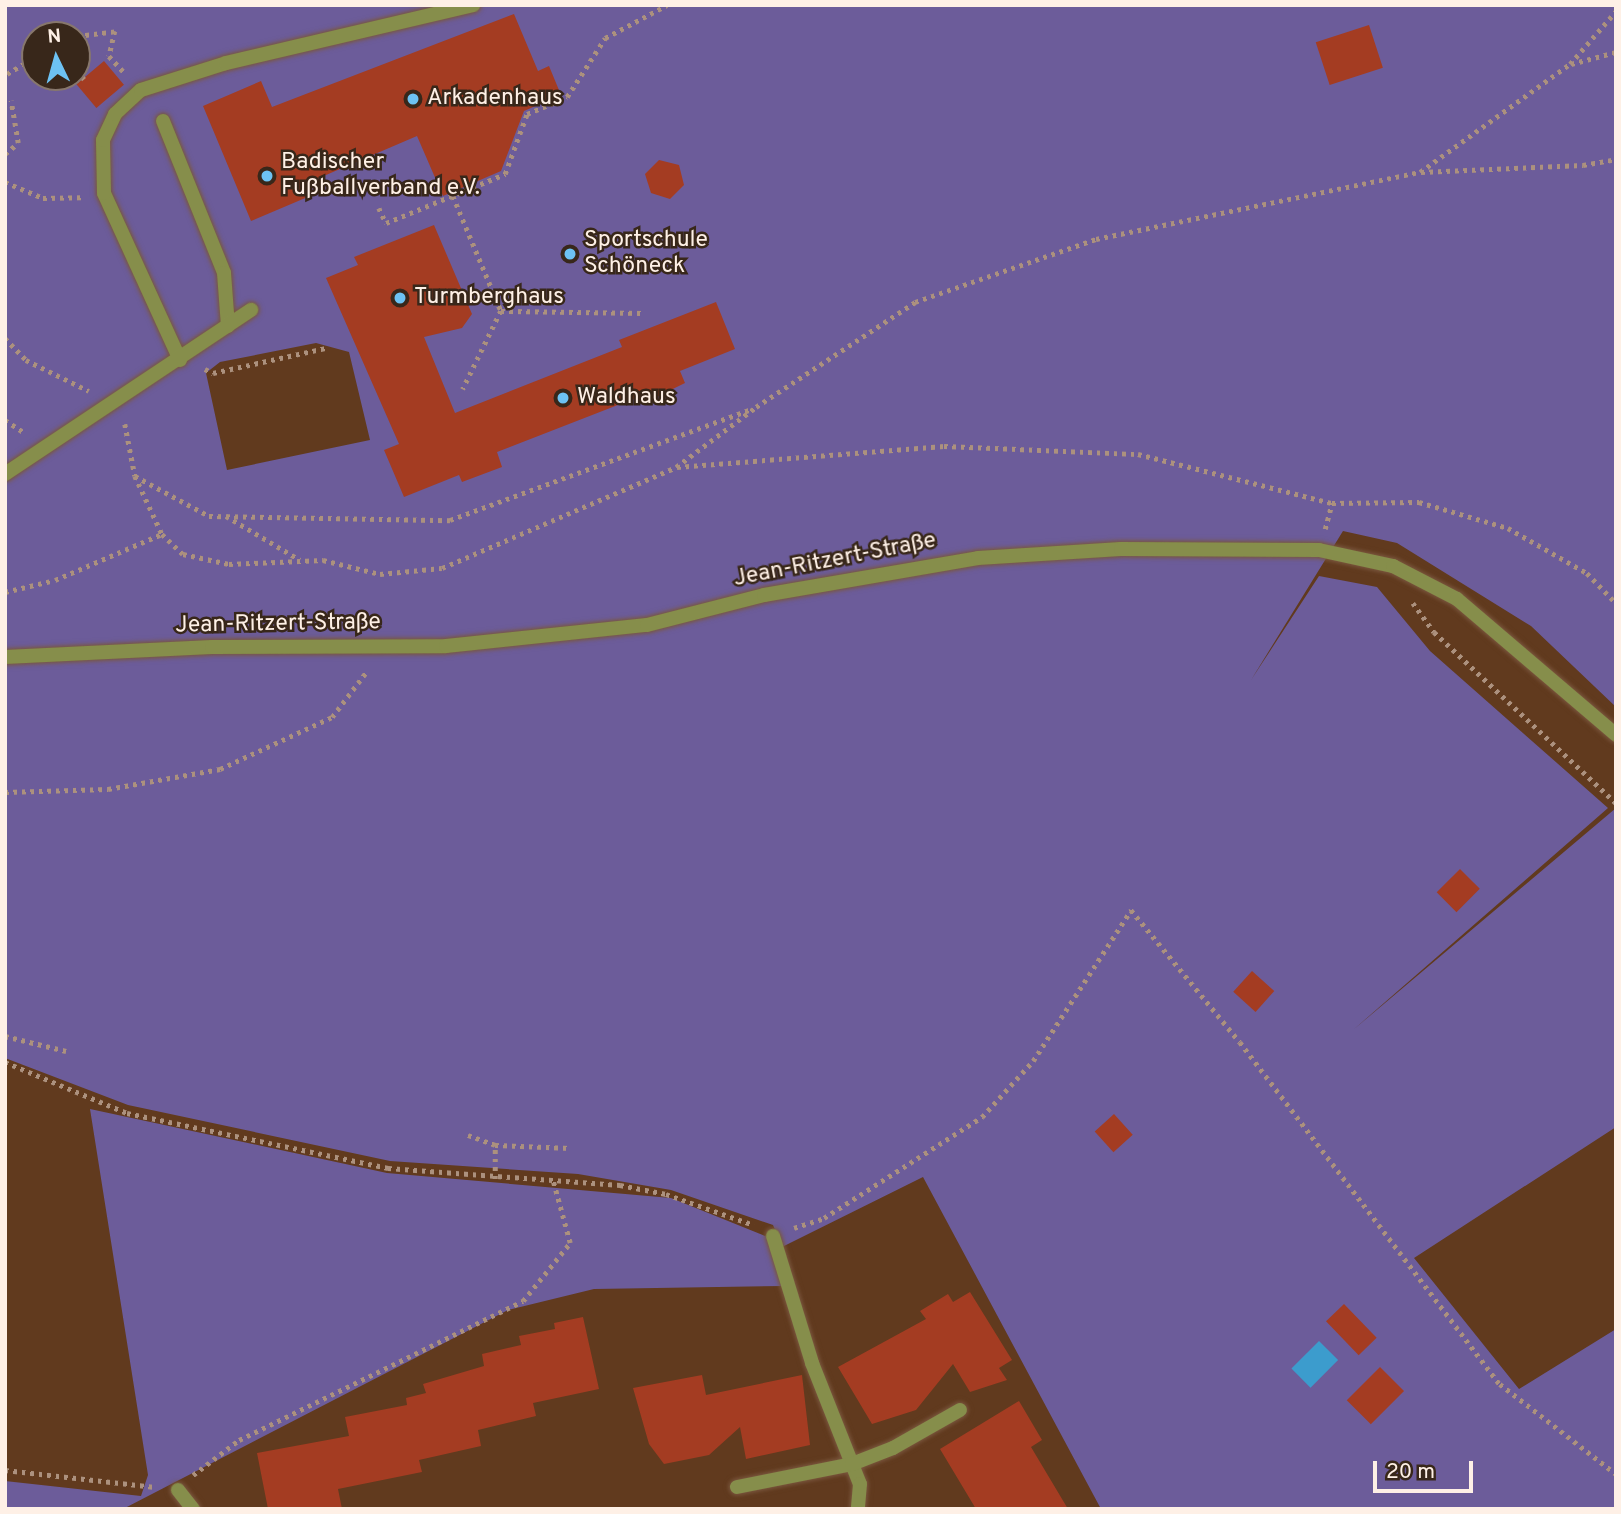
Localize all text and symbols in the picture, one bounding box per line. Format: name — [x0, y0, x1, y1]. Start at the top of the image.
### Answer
north arrow — [21, 21, 91, 91]
text: N — [46, 25, 62, 50]
place label: Arkadenhaus — [427, 85, 563, 113]
marker: Arkadenhaus — [405, 91, 421, 107]
place label: Badischer Fußballverband e.V. — [281, 149, 480, 203]
marker: Badischer Fußballverband e.V. — [259, 168, 275, 184]
place label: Sportschule Schöneck — [584, 227, 708, 281]
marker: Sportschule Schöneck — [562, 246, 578, 262]
place label: Turmberghaus — [414, 284, 564, 312]
marker: Turmberghaus — [392, 290, 408, 306]
place label: Waldhaus — [577, 384, 676, 412]
marker: Waldhaus — [555, 390, 571, 406]
street label: Jean-Ritzert-Straße — [732, 528, 938, 594]
street label: Jean-Ritzert-Straße — [175, 609, 381, 641]
scale bar — [1376, 1448, 1476, 1492]
text: 20 m — [1386, 1459, 1435, 1486]

